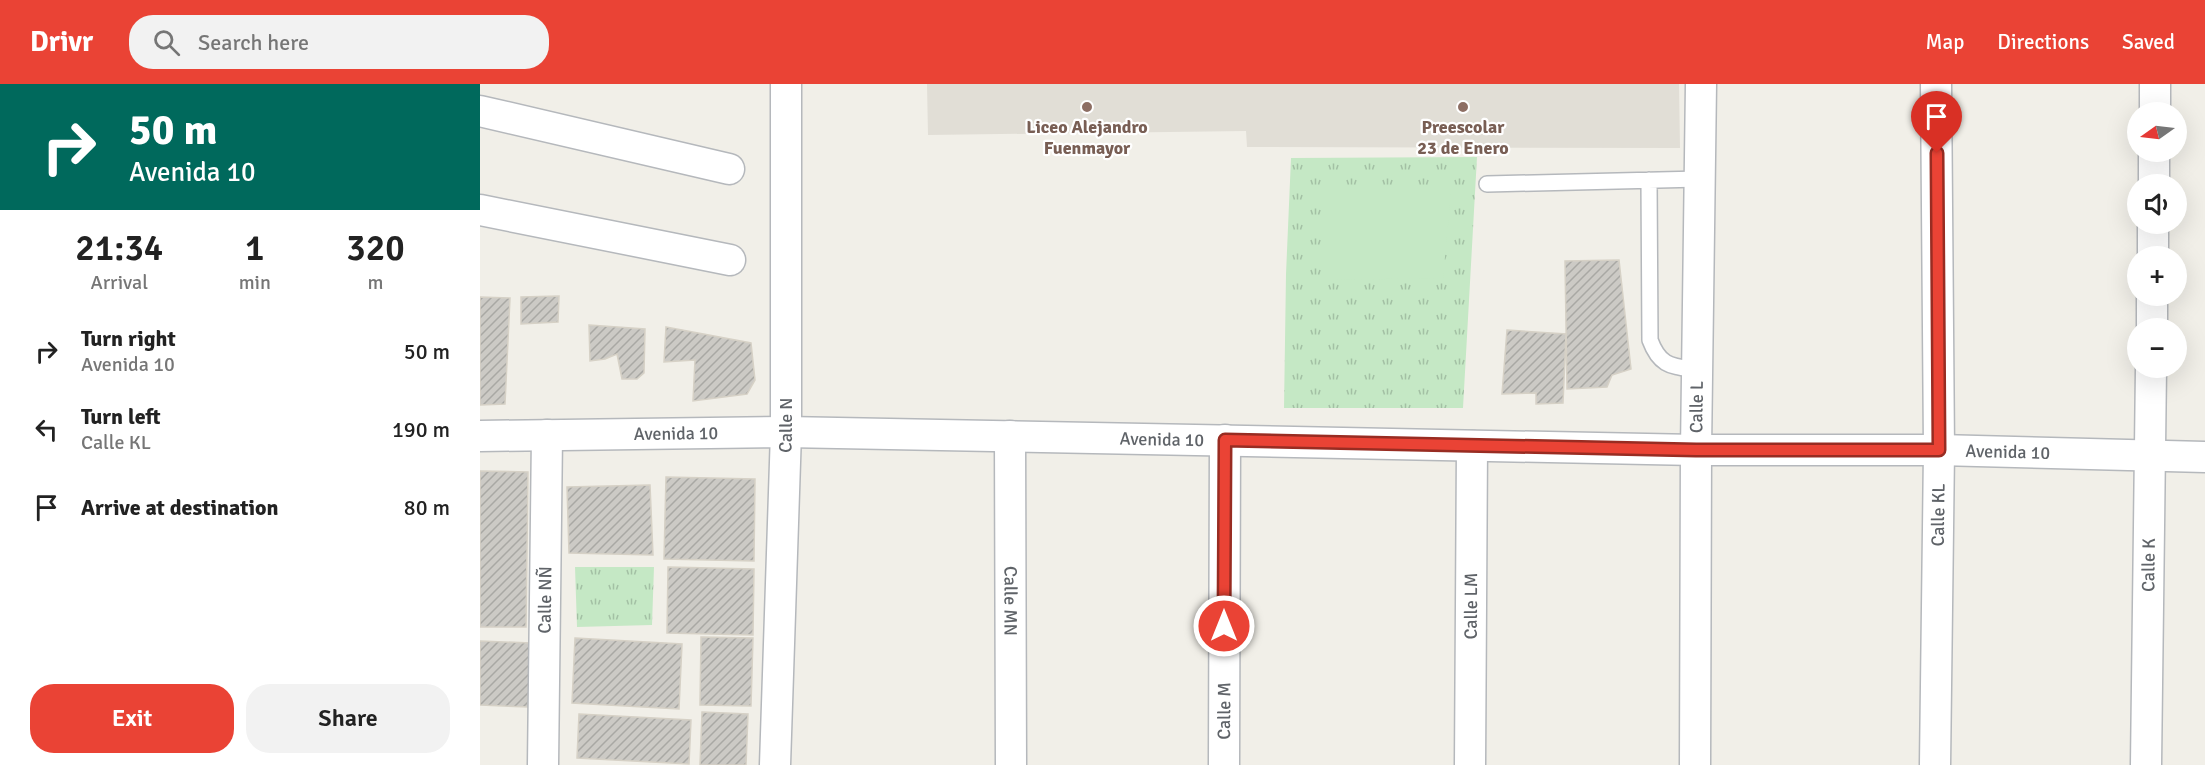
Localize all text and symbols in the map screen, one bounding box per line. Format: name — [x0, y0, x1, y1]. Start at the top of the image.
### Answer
search box — [129, 15, 549, 69]
text: Drivr — [30, 25, 93, 59]
icon: search — [150, 26, 183, 59]
text: Search here — [198, 29, 309, 56]
text: Map — [1926, 29, 1964, 55]
text: Directions — [1997, 29, 2089, 55]
text: Saved — [2122, 29, 2175, 55]
pin — [1911, 91, 1962, 153]
marker: Liceo Alejandro Fuenmayor — [1080, 100, 1094, 114]
marker: Preescolar 23 de Enero — [1456, 100, 1470, 114]
icon: arrive — [1920, 100, 1953, 133]
north arrow — [2127, 102, 2187, 162]
map controls — [2127, 102, 2187, 378]
text: 50 m — [129, 105, 218, 156]
icon: right — [30, 108, 108, 186]
place label: Liceo Alejandro Fuenmayor — [1026, 116, 1148, 159]
place label: Preescolar 23 de Enero — [1417, 116, 1509, 159]
text: Avenida 10 — [129, 156, 256, 189]
button: sound — [2127, 174, 2187, 234]
text: 21:34 — [75, 226, 163, 271]
text: 1 — [245, 226, 265, 271]
text: 320 — [346, 226, 405, 271]
button: + — [2127, 246, 2187, 306]
text: Arrival — [91, 270, 148, 295]
text: min — [239, 270, 271, 295]
text: m — [367, 270, 383, 295]
button: − — [2127, 318, 2187, 378]
text: Turn right — [81, 325, 176, 352]
icon: right — [30, 335, 63, 368]
text: 50 m — [404, 338, 450, 365]
text: Avenida 10 — [81, 352, 175, 377]
street label: Calle L — [1685, 381, 1708, 433]
street label: Calle N — [774, 398, 797, 453]
text: Turn left — [81, 403, 161, 430]
icon: left — [30, 413, 63, 446]
text: 190 m — [392, 416, 450, 443]
street label: Avenida 10 — [634, 422, 718, 445]
street label: Avenida 10 — [1119, 428, 1204, 451]
text: Calle KL — [81, 430, 151, 455]
street label: Avenida 10 — [1965, 440, 2050, 464]
street label: Calle KL — [1927, 483, 1950, 547]
icon: arrive — [30, 491, 63, 524]
text: Arrive at destination — [81, 494, 278, 521]
text: 80 m — [404, 494, 450, 521]
street label: Calle K — [2137, 538, 2160, 592]
street label: Calle NÑ — [534, 566, 556, 634]
street label: Calle MN — [999, 566, 1022, 636]
street label: Calle LM — [1460, 573, 1482, 639]
position arrow — [1192, 594, 1256, 658]
street label: Calle M — [1213, 682, 1235, 740]
button: Exit — [30, 684, 234, 753]
button: Share — [246, 684, 450, 753]

